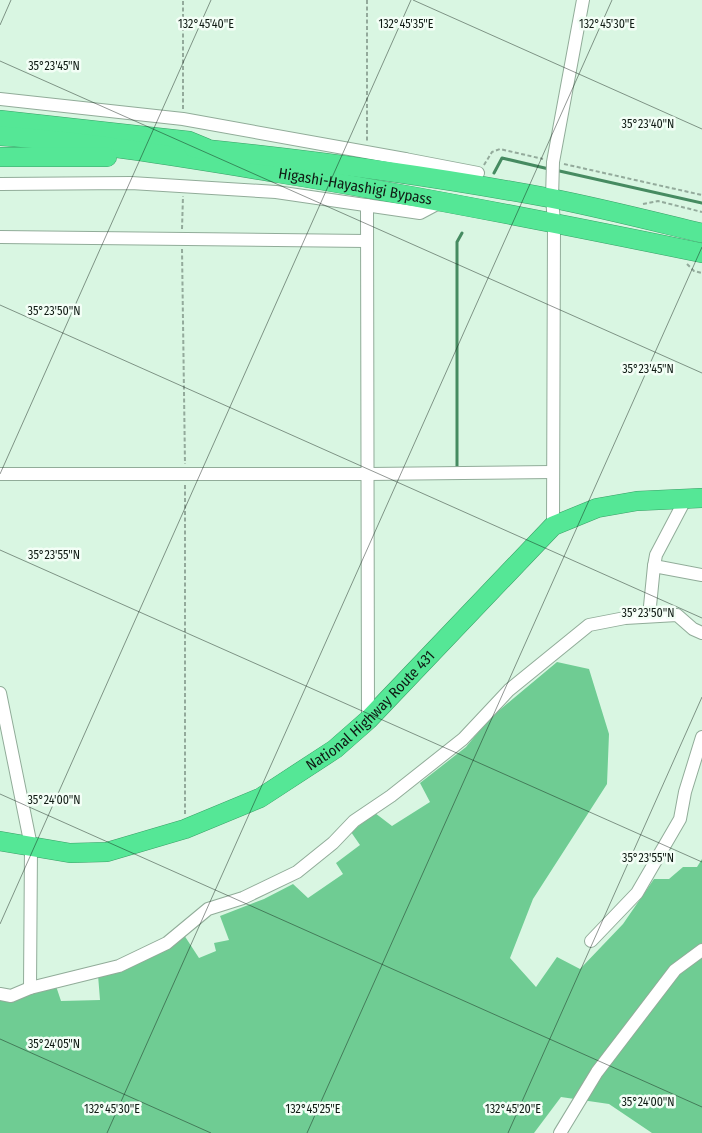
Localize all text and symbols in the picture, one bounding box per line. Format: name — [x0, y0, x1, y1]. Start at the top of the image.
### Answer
text: 132°45'40"E — [178, 17, 234, 31]
text: 132°45'35"E — [379, 17, 434, 31]
text: 132°45'30"E — [579, 17, 635, 31]
text: 35°23'45"N — [28, 59, 80, 73]
text: 35°23'40"N — [622, 117, 674, 131]
street label: Higashi-Hayashigi Bypass — [277, 164, 434, 209]
text: 35°23'50"N — [28, 304, 81, 318]
text: 35°23'45"N — [622, 362, 674, 376]
text: 35°23'55"N — [28, 548, 80, 562]
text: 35°23'50"N — [622, 606, 675, 620]
street label: National Highway Route 431 — [303, 647, 438, 774]
text: 35°24'00"N — [27, 793, 81, 807]
text: 35°23'55"N — [622, 851, 674, 865]
text: 35°24'05"N — [28, 1037, 80, 1051]
text: 35°24'00"N — [621, 1095, 675, 1109]
text: 132°45'30"E — [84, 1102, 140, 1116]
text: 132°45'25"E — [286, 1102, 341, 1116]
text: 132°45'20"E — [485, 1102, 541, 1116]

